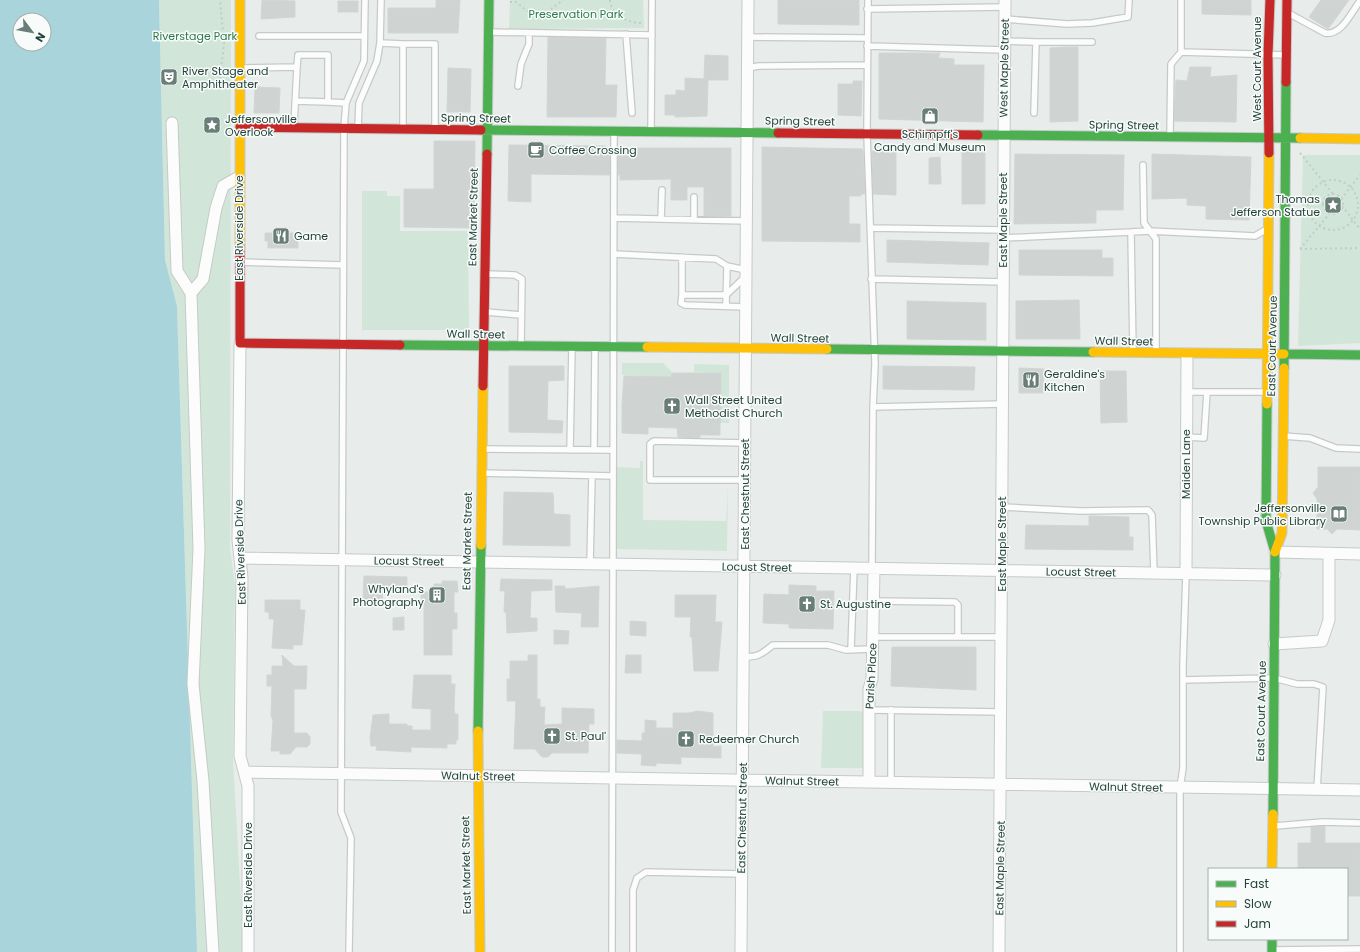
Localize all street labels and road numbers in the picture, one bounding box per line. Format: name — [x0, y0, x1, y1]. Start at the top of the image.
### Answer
street label: West Court Avenue — [1249, 16, 1265, 122]
street label: West Maple Street — [995, 18, 1013, 118]
street label: Spring Street — [441, 109, 511, 127]
street label: Spring Street — [765, 112, 835, 130]
street label: Spring Street — [1089, 116, 1159, 134]
street label: East Market Street — [464, 168, 482, 266]
street label: East Maple Street — [995, 173, 1011, 267]
street label: East Riverside Drive — [231, 175, 247, 281]
street label: East Court Avenue — [1263, 295, 1281, 396]
street label: Wall Street — [446, 325, 506, 343]
street label: Wall Street — [770, 329, 830, 347]
street label: Wall Street — [1094, 332, 1154, 350]
street label: Maiden Lane — [1178, 429, 1194, 499]
street label: East Chestnut Street — [737, 438, 753, 550]
street label: East Market Street — [458, 492, 476, 590]
street label: East Maple Street — [994, 497, 1010, 591]
street label: East Riverside Drive — [230, 499, 250, 605]
street label: Locust Street — [374, 552, 444, 570]
street label: Locust Street — [722, 558, 792, 576]
street label: Locust Street — [1046, 563, 1116, 581]
street label: Parish Place — [861, 642, 881, 710]
street label: East Court Avenue — [1252, 660, 1270, 761]
street label: East Chestnut Street — [733, 762, 751, 874]
street label: Walnut Street — [441, 767, 515, 785]
street label: Walnut Street — [765, 772, 839, 790]
street label: Walnut Street — [1089, 778, 1163, 796]
street label: East Market Street — [457, 816, 475, 914]
street label: East Maple Street — [991, 820, 1009, 916]
street label: East Riverside Drive — [240, 822, 256, 928]

